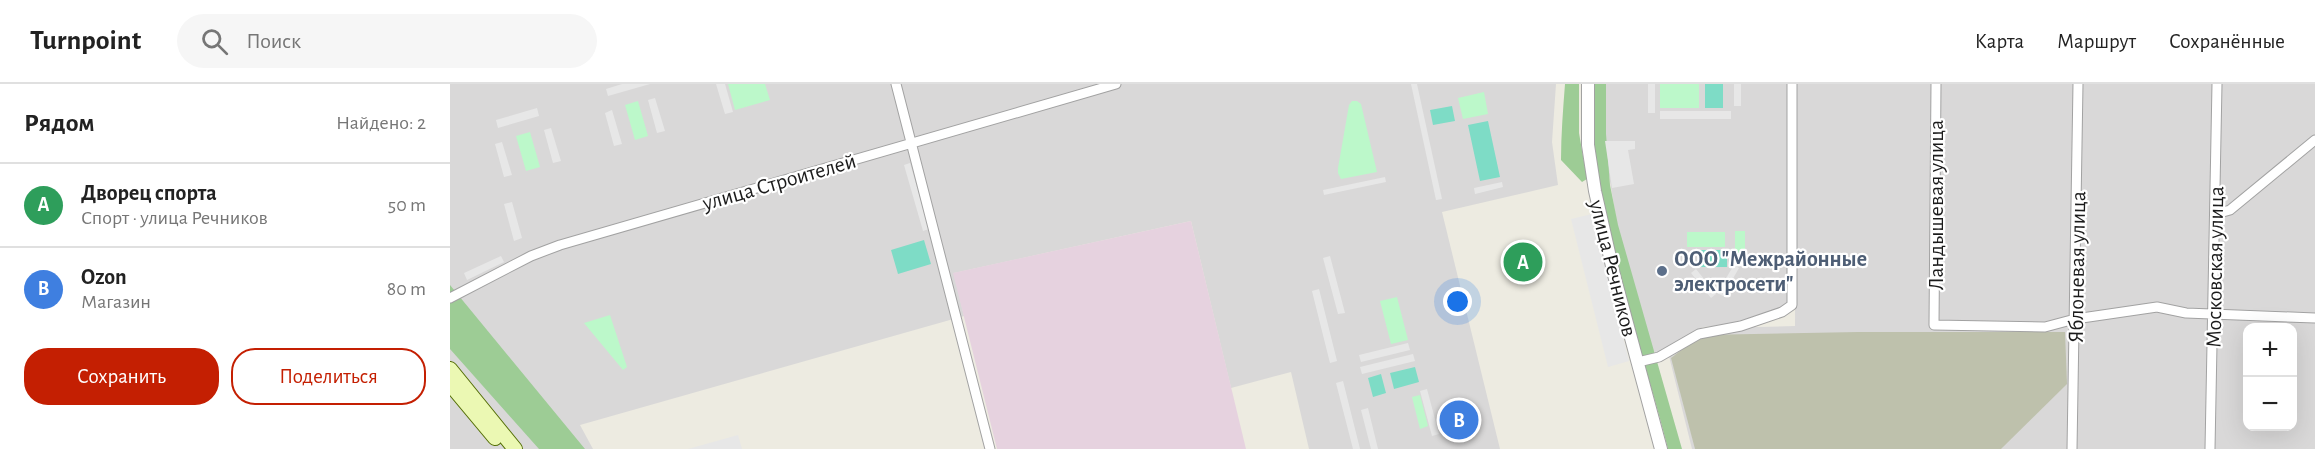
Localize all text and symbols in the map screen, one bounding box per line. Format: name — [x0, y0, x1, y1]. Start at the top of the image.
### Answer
search box — [177, 14, 597, 68]
icon: search — [198, 25, 231, 58]
text: Turnpoint — [30, 27, 141, 55]
text: Поиск — [246, 30, 301, 52]
text: Карта — [1975, 31, 2024, 52]
text: Маршрут — [2057, 31, 2136, 52]
text: Сохранённые — [2169, 31, 2285, 52]
text: Рядом — [24, 110, 95, 136]
text: Найдено: 2 — [336, 113, 426, 133]
street label: Ландышевая улица — [1925, 120, 1947, 290]
street label: улица Строителей — [699, 150, 859, 215]
text: Дворец спорта — [81, 182, 217, 204]
street label: Московская улица — [2203, 186, 2227, 348]
street label: Яблоневая улица — [2065, 191, 2089, 343]
text: A — [38, 195, 50, 215]
text: 50 m — [388, 195, 426, 215]
street label: улица Речников — [1585, 197, 1641, 339]
text: Спорт · улица Речников — [81, 208, 268, 228]
pin: A — [1504, 240, 1542, 285]
place label: ООО "Межрайонные электросети" — [1674, 248, 1867, 295]
marker: ООО "Межрайонные электросети" — [1655, 264, 1669, 278]
text: Ozon — [81, 266, 127, 288]
text: B — [38, 279, 49, 299]
text: 80 m — [387, 279, 426, 299]
your location — [1443, 287, 1472, 316]
text: Магазин — [81, 292, 151, 312]
map controls — [2243, 323, 2297, 431]
button: + — [2243, 323, 2297, 377]
button: Сохранить — [24, 348, 219, 405]
button: Поделиться — [231, 348, 426, 405]
button: − — [2243, 377, 2297, 431]
pin: B — [1440, 398, 1478, 442]

